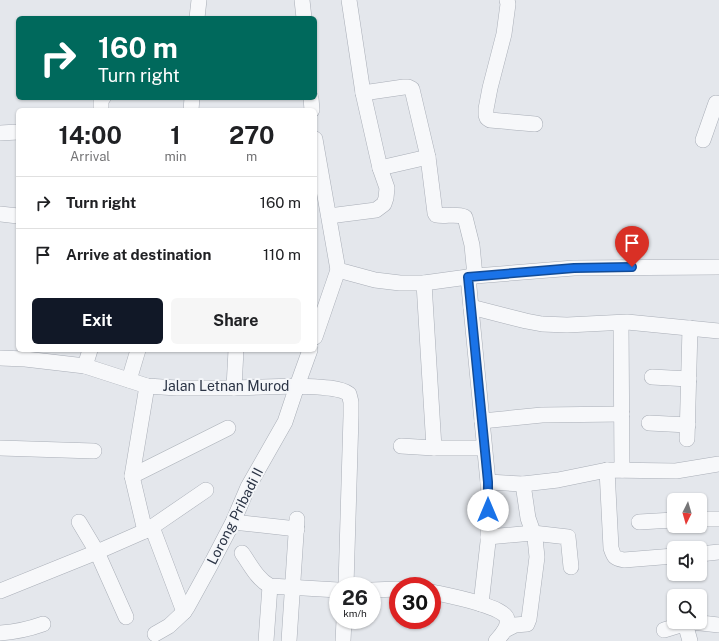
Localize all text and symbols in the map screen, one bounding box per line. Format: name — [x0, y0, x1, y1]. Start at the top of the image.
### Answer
text: 160 m — [98, 31, 178, 64]
icon: right — [32, 32, 84, 84]
text: Turn right — [98, 65, 180, 86]
text: 14:00 — [59, 121, 122, 149]
text: 1 — [170, 121, 181, 149]
text: 270 — [229, 121, 274, 149]
text: Arrival — [70, 149, 110, 164]
text: min — [164, 149, 186, 164]
text: m — [246, 149, 257, 164]
icon: right — [32, 192, 54, 214]
text: Turn right — [66, 194, 136, 211]
text: 160 m — [260, 194, 301, 211]
pin — [615, 226, 649, 267]
icon: arrive — [621, 232, 643, 254]
icon: arrive — [32, 244, 54, 266]
text: Arrive at destination — [66, 246, 211, 263]
text: 110 m — [263, 246, 301, 263]
button: Exit — [32, 298, 163, 344]
button: Share — [171, 298, 301, 344]
street label: Jalan Letnan Murod — [163, 378, 289, 394]
street label: Lorong Pribadi II — [204, 465, 266, 567]
position arrow — [467, 489, 509, 531]
north arrow — [667, 493, 707, 533]
map controls — [667, 493, 707, 629]
button: sound — [667, 541, 707, 581]
speed limit sign: 30 — [389, 577, 441, 629]
text: 26 — [342, 586, 368, 610]
button: search — [667, 589, 707, 629]
text: km/h — [343, 607, 367, 619]

